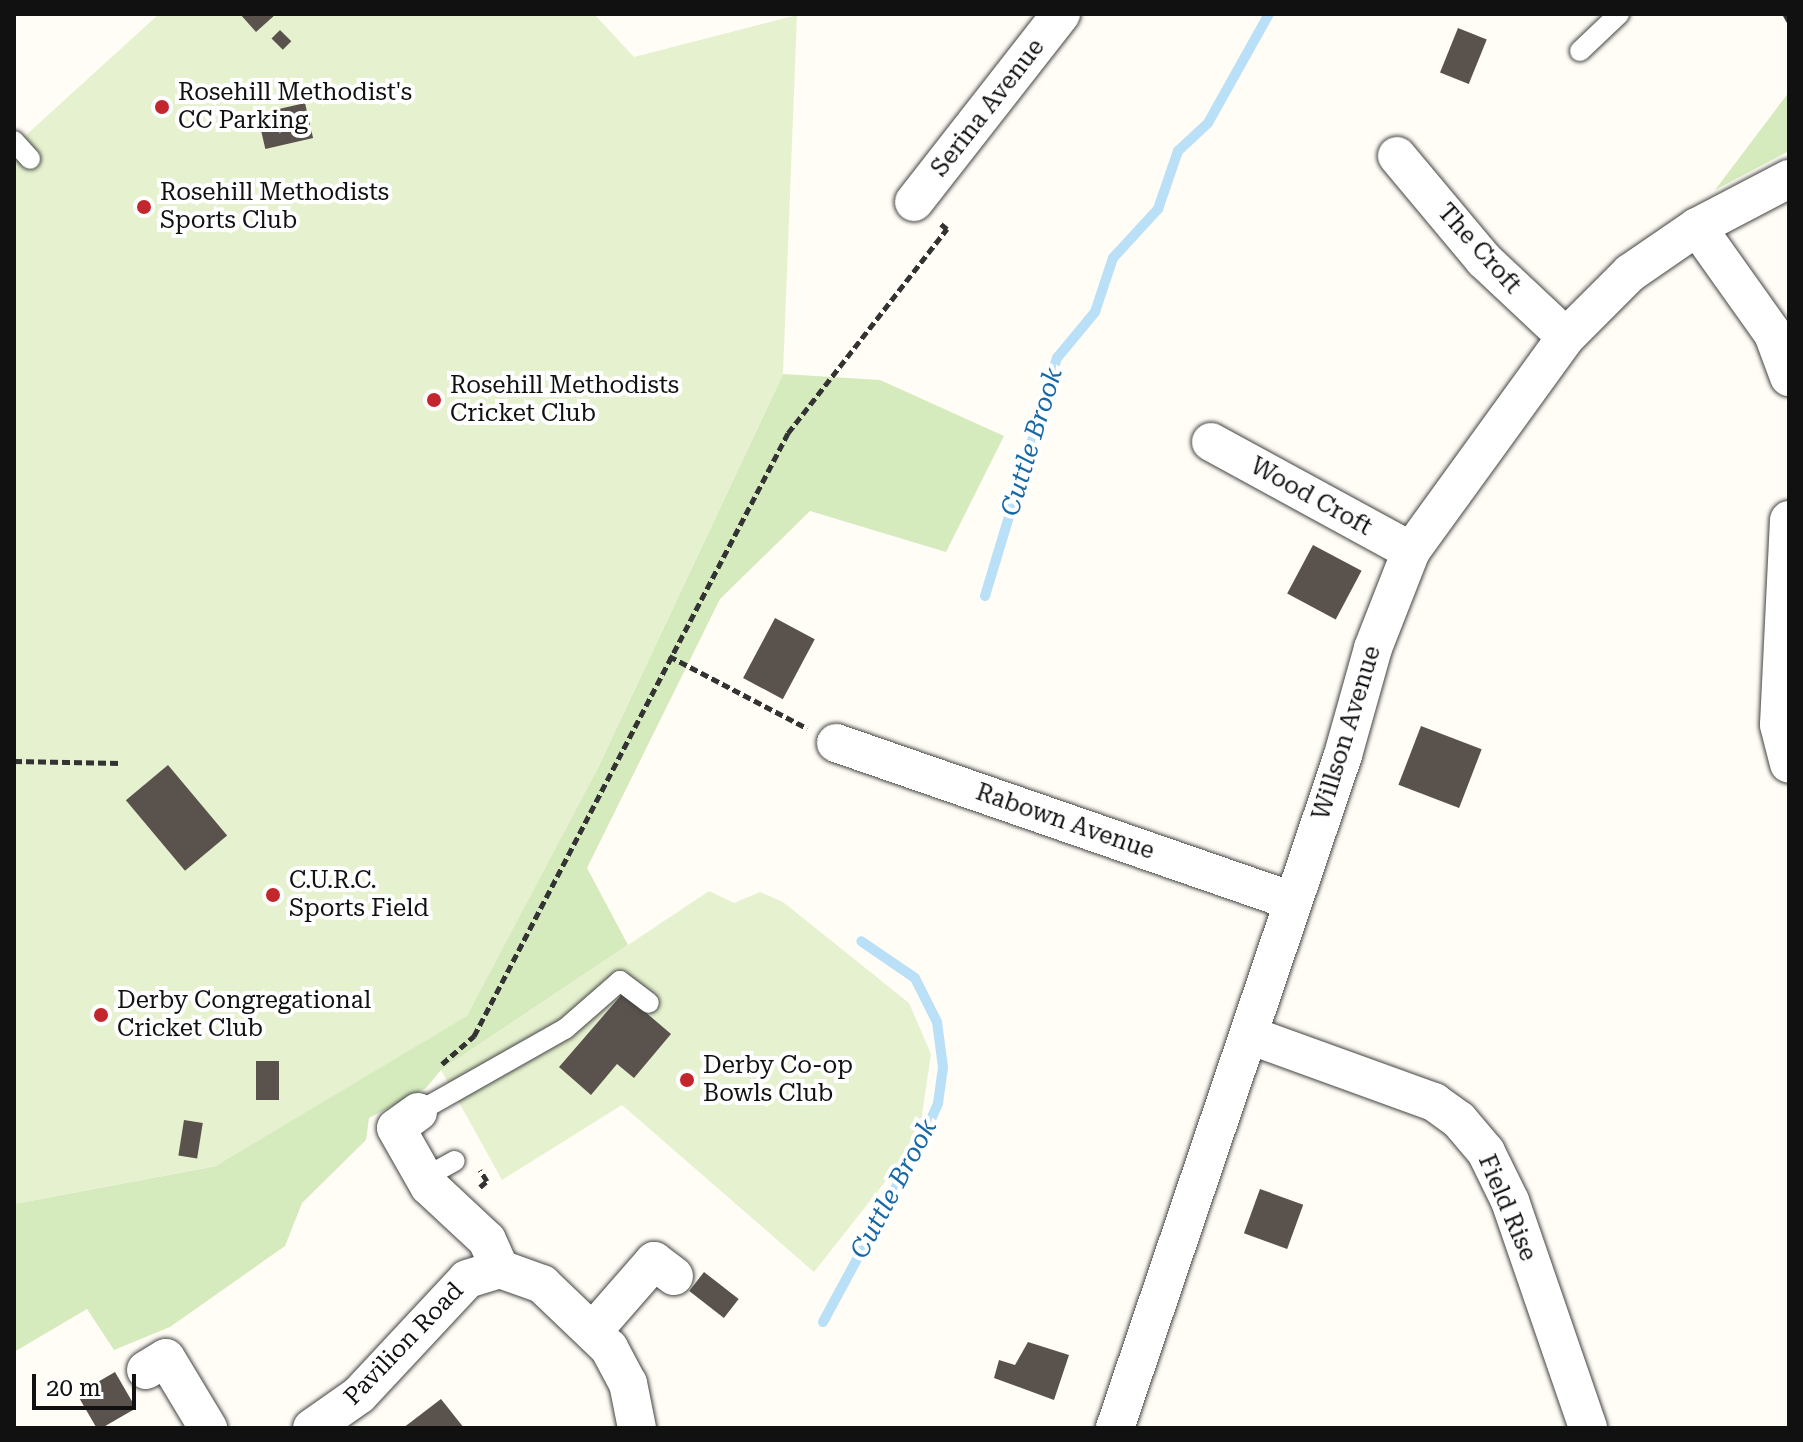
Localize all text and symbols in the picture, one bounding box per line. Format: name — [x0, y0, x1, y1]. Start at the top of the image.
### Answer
street label: Serina Avenue — [925, 33, 1051, 183]
place label: Rosehill Methodist's CC Parking — [178, 79, 412, 135]
marker: Rosehill Methodist's CC Parking — [153, 98, 171, 116]
place label: Rosehill Methodists Sports Club — [160, 179, 389, 235]
marker: Rosehill Methodists Sports Club — [135, 198, 153, 216]
street label: The Croft — [1431, 198, 1527, 300]
water label: Cuttle Brook — [995, 364, 1069, 520]
place label: Rosehill Methodists Cricket Club — [450, 372, 679, 428]
marker: Rosehill Methodists Cricket Club — [425, 391, 443, 409]
street label: Wood Croft — [1245, 452, 1377, 542]
street label: Willson Avenue — [1307, 643, 1387, 823]
street label: Rabown Avenue — [972, 778, 1158, 866]
place label: C.U.R.C. Sports Field — [289, 867, 429, 923]
marker: C.U.R.C. Sports Field — [264, 886, 282, 904]
place label: Derby Congregational Cricket Club — [117, 987, 371, 1043]
marker: Derby Congregational Cricket Club — [92, 1006, 110, 1024]
place label: Derby Co-op Bowls Club — [703, 1052, 853, 1108]
marker: Derby Co-op Bowls Club — [678, 1071, 696, 1089]
water label: Cuttle Brook — [844, 1114, 944, 1264]
street label: Field Rise — [1472, 1150, 1542, 1266]
street label: Pavilion Road — [338, 1277, 470, 1411]
scale bar — [36, 1358, 140, 1408]
text: 20 m — [46, 1374, 101, 1402]

